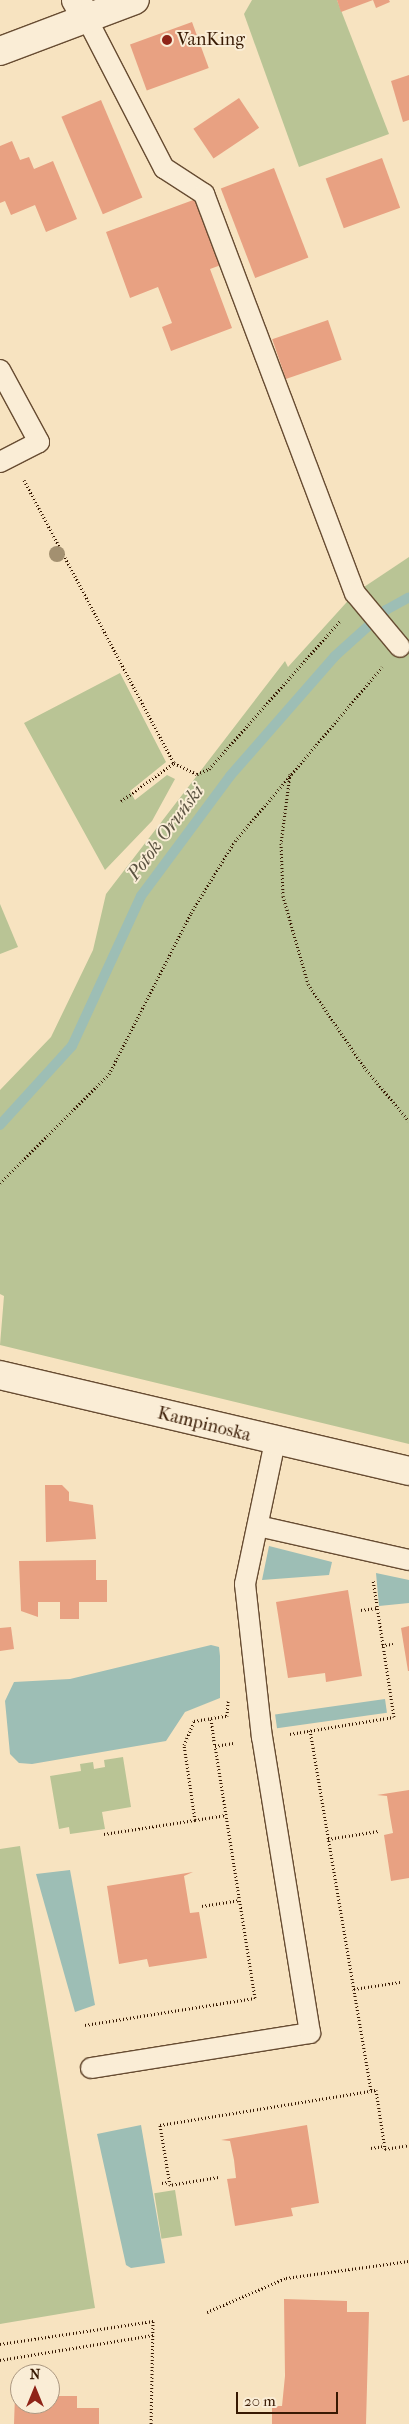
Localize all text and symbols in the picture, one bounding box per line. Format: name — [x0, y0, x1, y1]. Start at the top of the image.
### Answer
place label: VanKing — [177, 29, 245, 51]
marker: VanKing — [161, 34, 173, 46]
water label: Potok Oruński — [123, 781, 209, 885]
street label: Kampinoska — [155, 1403, 253, 1447]
north arrow — [10, 2364, 60, 2414]
text: N — [30, 2366, 40, 2383]
scale bar — [239, 2382, 342, 2414]
text: 20 m — [244, 2392, 276, 2410]

